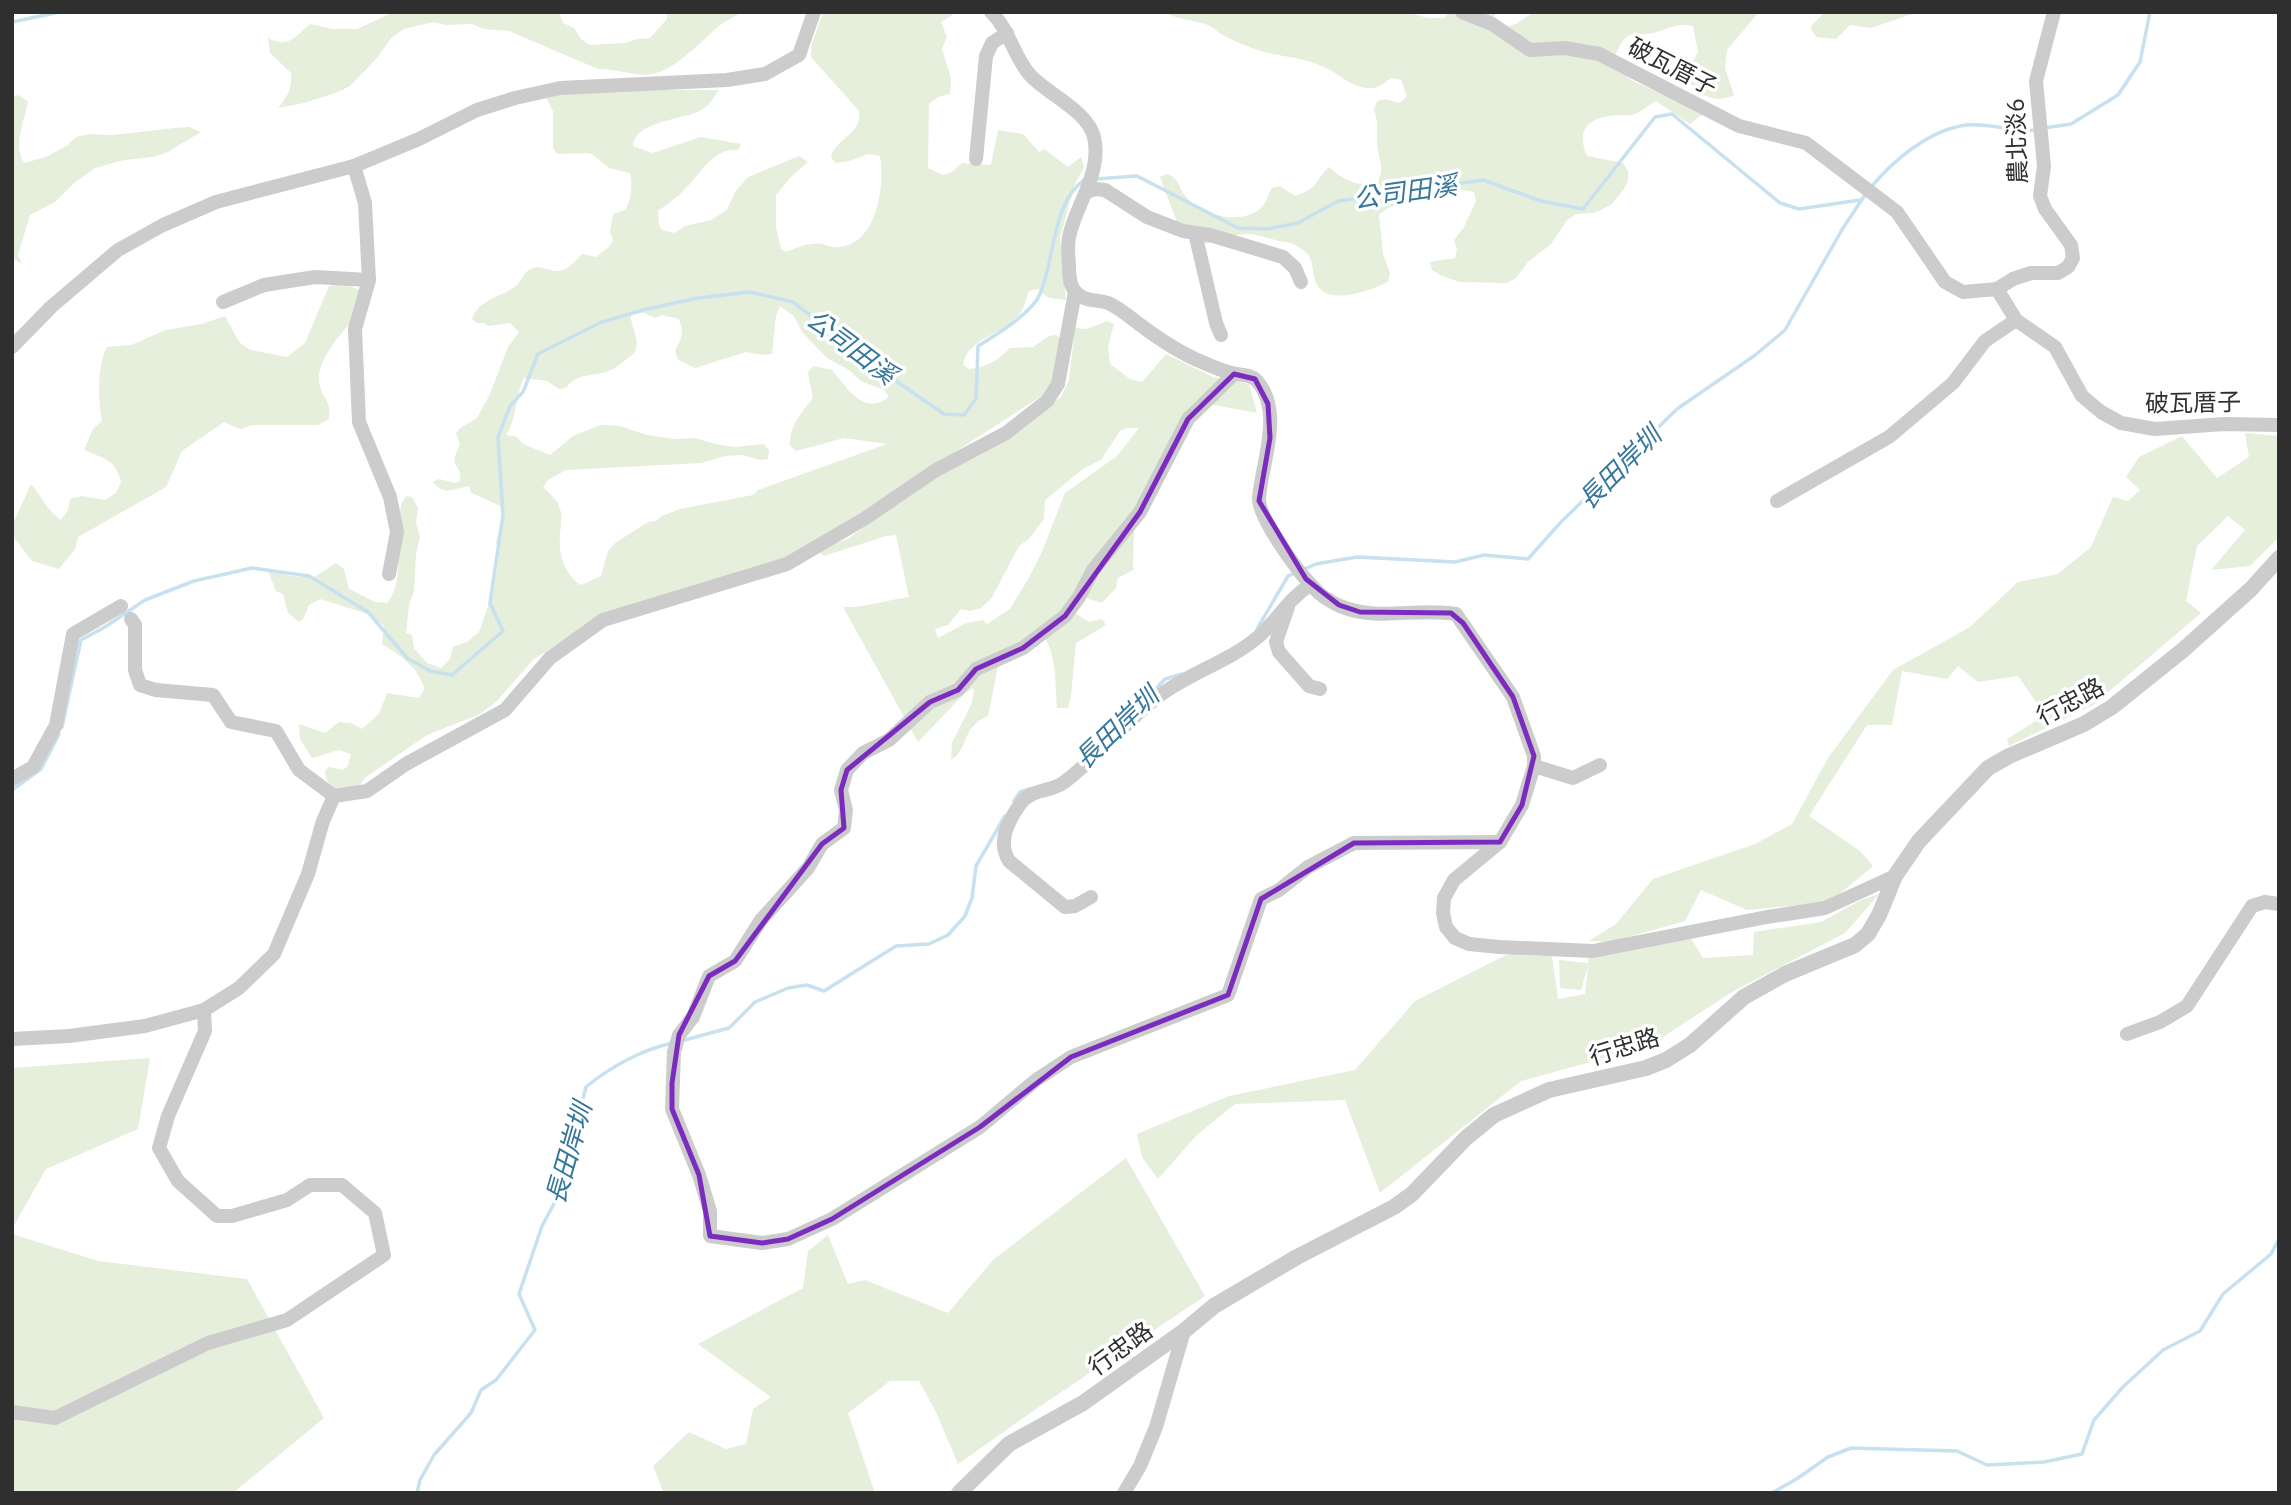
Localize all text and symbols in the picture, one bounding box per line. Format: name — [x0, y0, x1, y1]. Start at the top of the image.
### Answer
street label: 破瓦厝子 — [1623, 30, 1723, 102]
street label: 農北淡6 — [1999, 97, 2033, 185]
water label: 公司田溪 — [1351, 166, 1463, 215]
water label: 公司田溪 — [800, 301, 907, 393]
street label: 破瓦厝子 — [2145, 385, 2241, 419]
water label: 長田岸圳 — [1570, 415, 1671, 516]
street label: 行忠路 — [2031, 670, 2109, 732]
water label: 長田岸圳 — [1067, 676, 1168, 775]
street label: 行忠路 — [1585, 1020, 1663, 1072]
water label: 長田岸圳 — [537, 1094, 600, 1208]
street label: 行忠路 — [1081, 1314, 1159, 1382]

